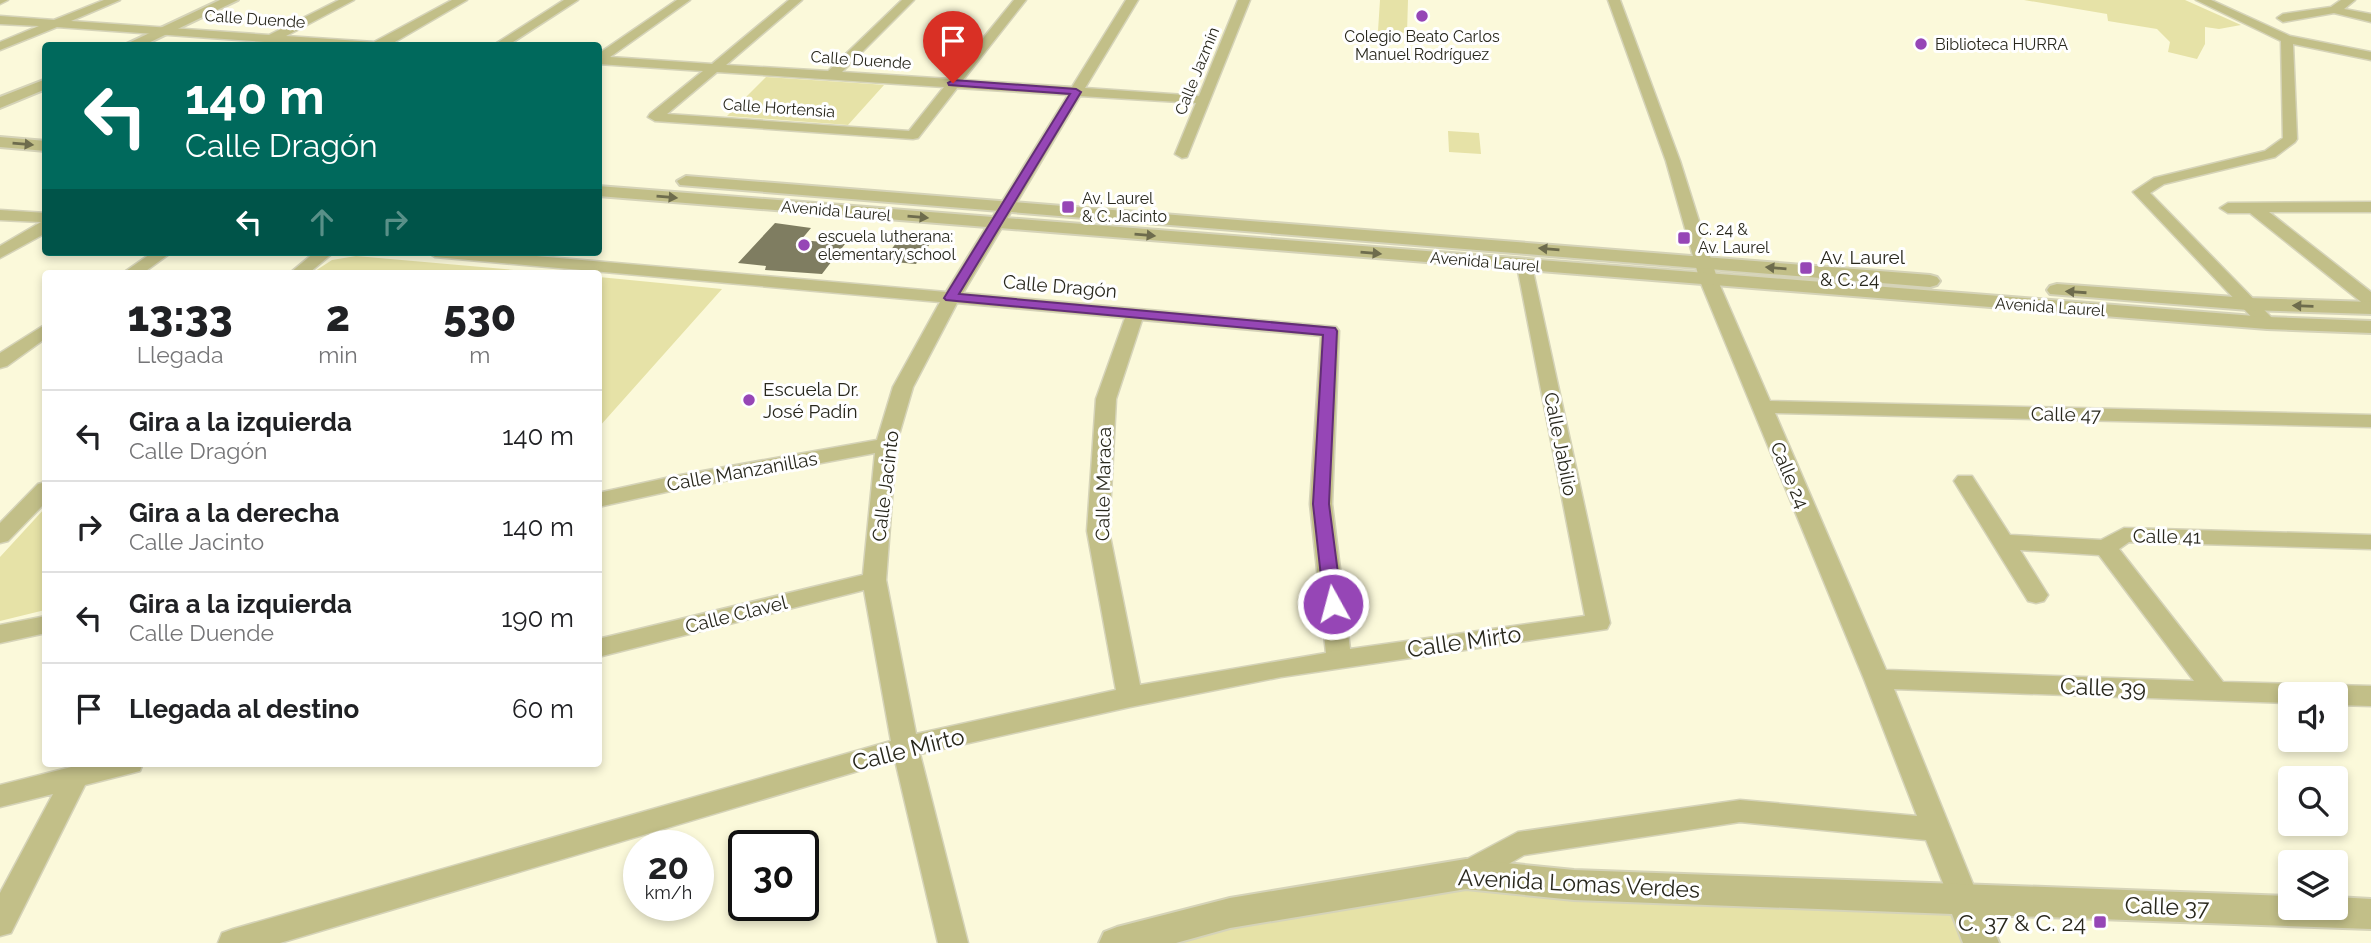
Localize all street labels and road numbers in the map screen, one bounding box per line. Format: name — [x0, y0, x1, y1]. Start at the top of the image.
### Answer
street label: Calle Duende — [204, 6, 306, 32]
street label: Calle Jazmín — [1171, 24, 1223, 118]
street label: Calle Duende — [810, 47, 912, 73]
street label: Calle Hortensia — [722, 95, 836, 121]
street label: Avenida Laurel — [780, 197, 892, 225]
street label: Avenida Laurel — [1429, 248, 1541, 276]
street label: Calle Dragón — [1002, 270, 1118, 302]
street label: Avenida Laurel — [1994, 294, 2106, 320]
street label: Calle Jabilio — [1540, 390, 1582, 498]
street label: Calle 47 — [2031, 402, 2101, 426]
street label: Calle Maraca — [1091, 427, 1115, 541]
street label: Calle Jacinto — [867, 429, 903, 543]
street label: Calle 24 — [1766, 438, 1814, 512]
street label: Calle Manzanillas — [665, 447, 819, 495]
street label: Calle 41 — [2133, 524, 2201, 548]
street label: Calle Clavel — [683, 591, 790, 637]
street label: Calle Mirto — [1405, 620, 1523, 662]
street label: Calle 39 — [2060, 672, 2146, 702]
street label: Calle Mirto — [849, 722, 967, 776]
street label: Avenida Lomas Verdes — [1457, 863, 1701, 903]
street label: Calle 37 — [2124, 891, 2210, 921]

